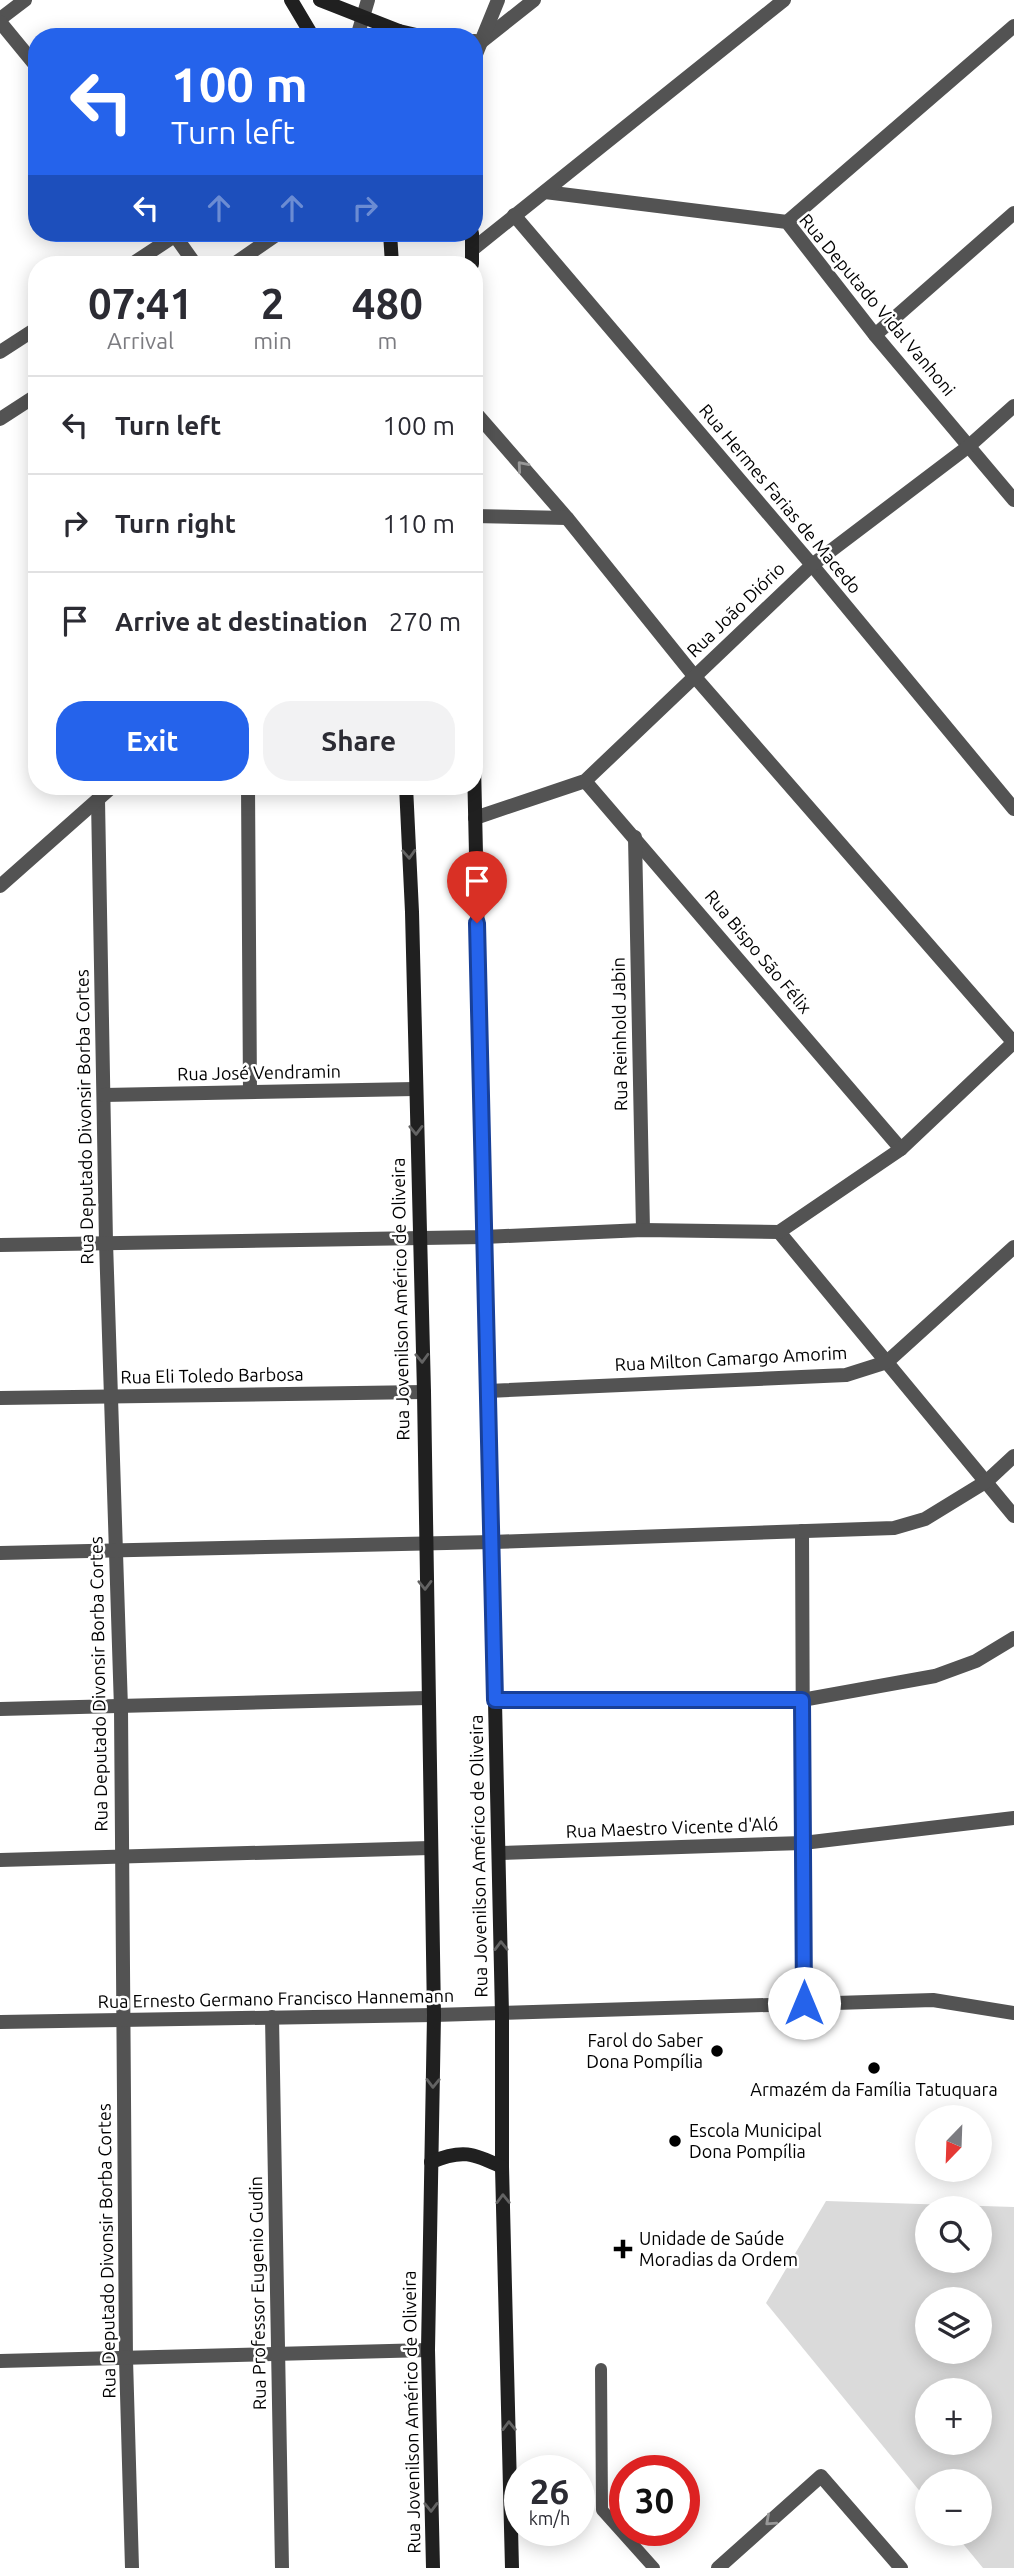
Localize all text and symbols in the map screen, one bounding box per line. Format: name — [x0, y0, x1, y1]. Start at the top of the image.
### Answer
icon: left — [56, 56, 147, 147]
text: 100 m — [171, 56, 308, 111]
text: Turn left — [171, 114, 295, 150]
icon: left — [127, 189, 165, 227]
icon: ahead — [200, 189, 238, 227]
icon: ahead — [273, 189, 311, 227]
icon: right — [346, 189, 384, 227]
street label: Rua Deputado Vidal Vanhoni — [796, 209, 960, 399]
text: 07:41 — [88, 280, 193, 327]
text: 2 — [261, 280, 284, 327]
text: 480 — [352, 280, 423, 327]
text: Arrival — [107, 328, 174, 353]
text: min — [253, 328, 292, 353]
text: m — [377, 328, 397, 353]
street label: Rua Hermes Farias de Macedo — [696, 400, 866, 597]
icon: left — [56, 406, 94, 444]
text: Turn left — [115, 411, 221, 440]
text: 100 m — [383, 411, 455, 440]
one-way arrow — [518, 462, 530, 475]
icon: right — [56, 504, 94, 542]
text: Turn right — [115, 509, 236, 538]
text: 110 m — [383, 509, 455, 538]
street label: Rua João Diório — [683, 558, 788, 661]
icon: arrive — [56, 602, 94, 640]
text: Arrive at destination — [115, 607, 368, 636]
text: 270 m — [389, 607, 461, 636]
button: Exit — [56, 701, 249, 781]
button: Share — [263, 701, 455, 781]
one-way arrow — [401, 849, 416, 860]
pin — [447, 851, 507, 923]
icon: arrive — [458, 862, 496, 900]
street label: Rua Bispo São Félix — [701, 886, 816, 1017]
street label: Rua Reinhold Jabin — [608, 957, 630, 1111]
street label: Rua Deputado Divonsir Borba Cortes — [71, 969, 97, 1265]
street label: Rua José Vendramin — [177, 1061, 341, 1083]
one-way arrow — [408, 1126, 424, 1136]
street label: Rua Jovenilson Américo de Oliveira — [388, 1157, 412, 1441]
street label: Rua Milton Camargo Amorim — [614, 1342, 848, 1374]
one-way arrow — [415, 1352, 430, 1363]
street label: Rua Eli Toledo Barbosa — [120, 1363, 304, 1387]
street label: Rua Deputado Divonsir Borba Cortes — [85, 1536, 111, 1832]
one-way arrow — [417, 1580, 433, 1591]
street label: Rua Jovenilson Américo de Oliveira — [466, 1714, 490, 1998]
street label: Rua Maestro Vicente d'Aló — [565, 1813, 779, 1841]
one-way arrow — [493, 1940, 509, 1951]
position arrow — [767, 1966, 841, 2040]
street label: Rua Ernesto Germano Francisco Hannemann — [98, 1985, 454, 2011]
place label: Farol do Saber Dona Pompília — [586, 2030, 703, 2071]
marker: Farol do Saber Dona Pompília — [709, 2043, 725, 2059]
marker: Armazém da Família Tatuquara — [866, 2060, 882, 2076]
one-way arrow — [425, 2078, 440, 2089]
place label: Armazém da Família Tatuquara — [750, 2079, 998, 2099]
street label: Rua Deputado Divonsir Borba Cortes — [93, 2103, 119, 2399]
north arrow — [915, 2105, 992, 2182]
map controls — [915, 2105, 992, 2546]
place label: Escola Municipal Dona Pompília — [689, 2120, 822, 2161]
marker: Escola Municipal Dona Pompília — [667, 2133, 683, 2149]
street label: Rua Professor Eugenio Gudin — [245, 2176, 269, 2410]
one-way arrow — [496, 2193, 511, 2204]
button: search — [915, 2196, 992, 2273]
place label: Unidade de Saúde Moradias da Ordem — [639, 2228, 798, 2269]
marker: Unidade de Saúde Moradias da Ordem — [613, 2239, 633, 2259]
street label: Rua Jovenilson Américo de Oliveira — [399, 2270, 423, 2554]
button: layers — [915, 2287, 992, 2364]
button: + — [915, 2378, 992, 2455]
one-way arrow — [501, 2421, 517, 2431]
speed limit sign: 30 — [609, 2455, 700, 2546]
button: − — [915, 2469, 992, 2546]
text: 26 — [530, 2471, 569, 2511]
one-way arrow — [424, 2501, 439, 2512]
text: km/h — [529, 2508, 570, 2528]
one-way arrow — [765, 2513, 778, 2526]

